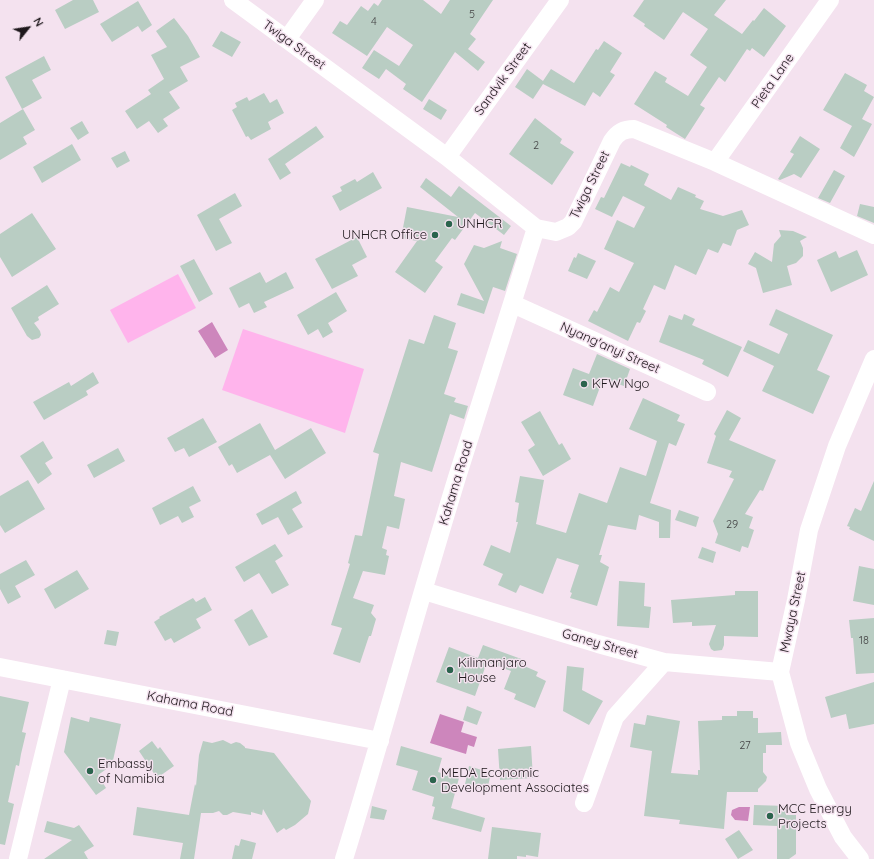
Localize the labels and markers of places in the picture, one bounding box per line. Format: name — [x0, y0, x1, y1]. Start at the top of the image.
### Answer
place label: UNHCR — [457, 216, 502, 232]
marker: UNHCR — [444, 219, 454, 229]
place label: UNHCR Office — [342, 227, 427, 243]
marker: UNHCR Office — [430, 230, 440, 240]
place label: KFW Ngo — [592, 376, 649, 392]
marker: KFW Ngo — [579, 379, 589, 389]
place label: Kilimanjaro House — [458, 655, 527, 686]
marker: Kilimanjaro House — [445, 665, 455, 675]
place label: Embassy of Namibia — [98, 756, 165, 787]
place label: MEDA Economic Development Associates — [441, 765, 589, 796]
marker: Embassy of Namibia — [85, 766, 95, 776]
marker: MEDA Economic Development Associates — [428, 775, 438, 785]
place label: MCC Energy Projects — [778, 801, 852, 832]
marker: MCC Energy Projects — [765, 811, 775, 821]

